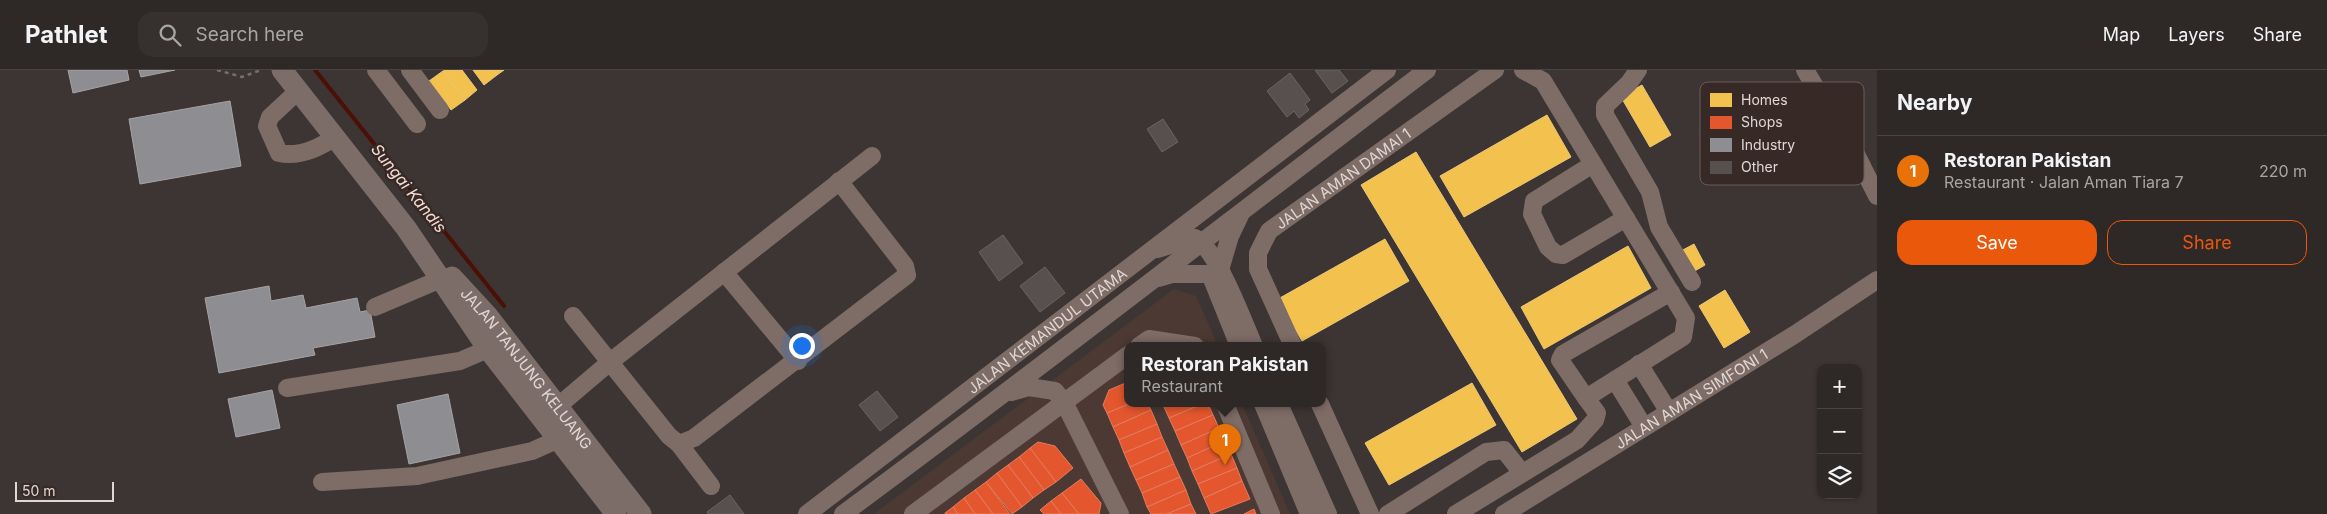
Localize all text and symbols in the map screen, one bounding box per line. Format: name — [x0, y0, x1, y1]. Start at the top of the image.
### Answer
search box — [138, 12, 488, 57]
text: Pathlet — [25, 20, 108, 49]
icon: search — [156, 21, 184, 49]
text: Search here — [196, 23, 304, 46]
text: Map — [2103, 24, 2140, 45]
text: Layers — [2168, 24, 2225, 45]
text: Share — [2253, 24, 2302, 45]
legend — [1700, 82, 1864, 185]
text: Nearby — [1897, 90, 1972, 115]
text: Homes — [1741, 91, 1788, 108]
text: Shops — [1741, 113, 1783, 130]
street label: JALAN AMAN DAMAI 1 — [1272, 124, 1414, 233]
text: Industry — [1741, 136, 1795, 153]
water label: Sungai Kandis — [367, 139, 451, 237]
text: Restoran Pakistan — [1944, 149, 2111, 172]
text: Other — [1741, 158, 1778, 175]
text: 1 — [1910, 161, 1916, 181]
text: 220 m — [2259, 161, 2307, 181]
text: Restaurant · Jalan Aman Tiara 7 — [1944, 172, 2184, 192]
button: Save — [1897, 220, 2097, 265]
button: Share — [2107, 220, 2307, 265]
street label: JALAN KEMANDUL UTAMA — [963, 263, 1130, 398]
street label: JALAN TANJUNG KELUANG — [457, 283, 597, 453]
your location — [789, 333, 815, 359]
popup — [1124, 342, 1326, 407]
street label: JALAN AMAN SIMFONI 1 — [1611, 344, 1771, 453]
text: Restoran Pakistan — [1141, 353, 1309, 376]
map controls — [1817, 364, 1862, 499]
button: + — [1817, 364, 1862, 409]
text: Restaurant — [1141, 376, 1223, 396]
button: − — [1817, 409, 1862, 454]
pin: 1 — [1209, 424, 1241, 465]
button: layers — [1817, 454, 1862, 499]
scale bar — [15, 479, 114, 502]
text: 50 m — [22, 482, 56, 499]

